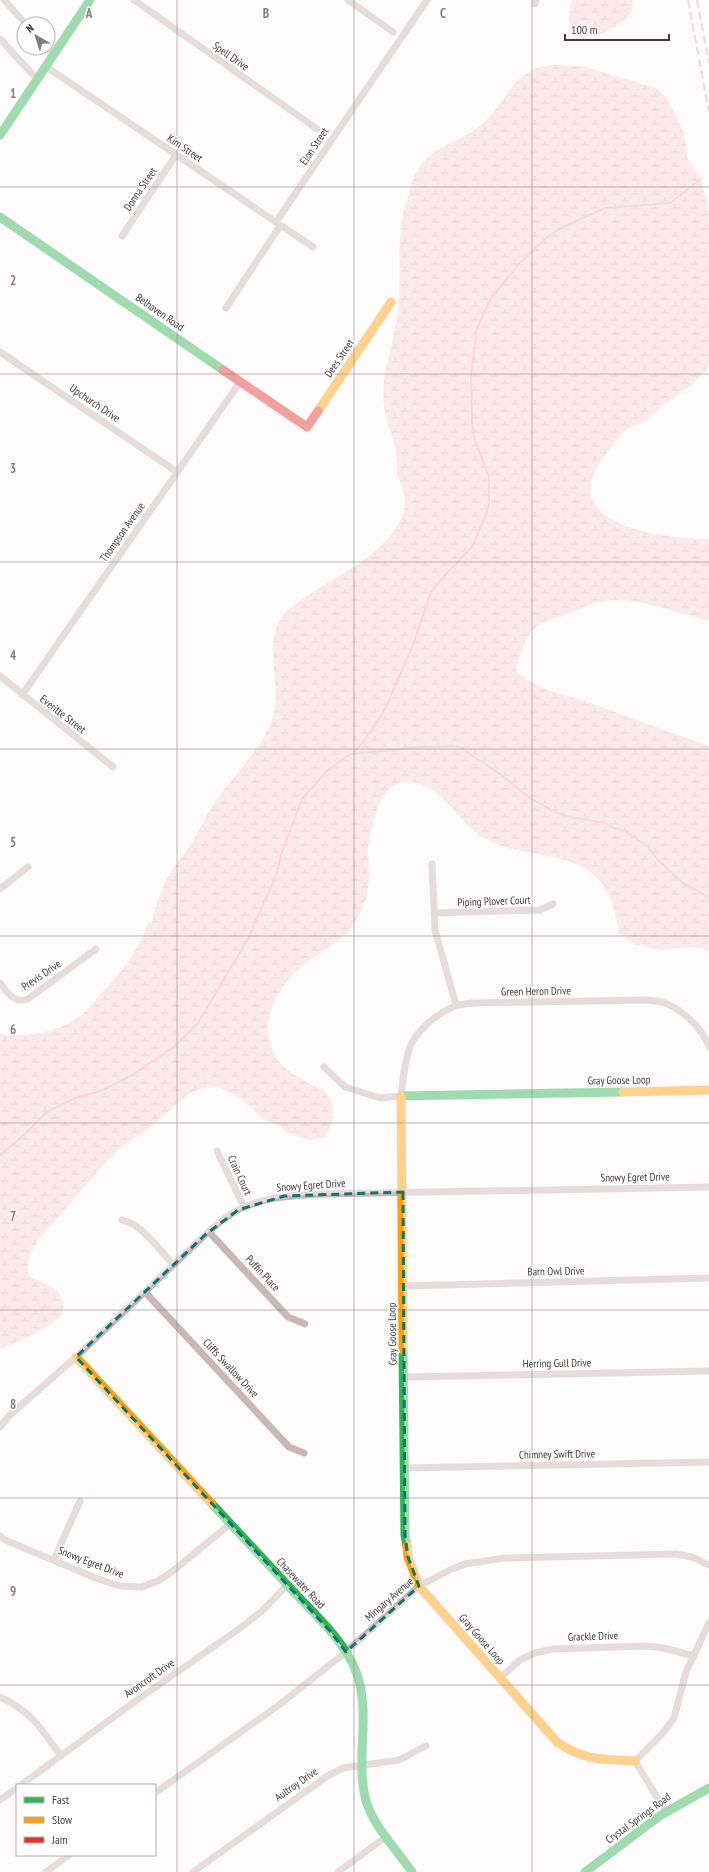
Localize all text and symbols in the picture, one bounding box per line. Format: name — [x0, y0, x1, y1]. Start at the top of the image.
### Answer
text: A — [85, 5, 93, 22]
text: B — [263, 5, 269, 22]
text: C — [440, 5, 446, 22]
north arrow — [16, 16, 56, 56]
scale bar — [565, 16, 669, 42]
text: N — [23, 21, 36, 36]
text: 100 m — [571, 22, 598, 37]
street label: Spell Drive — [210, 38, 252, 74]
text: 1 — [10, 85, 16, 102]
street label: Elon Street — [296, 125, 332, 167]
street label: Kim Street — [164, 131, 206, 165]
street label: Donna Street — [120, 164, 160, 214]
text: 2 — [10, 272, 16, 289]
street label: Belhaven Road — [133, 290, 187, 334]
street label: Dees Street — [321, 336, 357, 380]
street label: Upchurch Drive — [67, 381, 123, 425]
text: 3 — [10, 460, 16, 477]
street label: Thompson Avenue — [96, 499, 148, 565]
text: 4 — [10, 647, 17, 664]
street label: Everitte Street — [37, 692, 89, 736]
text: 5 — [10, 834, 16, 851]
street label: Piping Plover Court — [457, 893, 531, 909]
street label: Previs Drive — [19, 956, 64, 993]
street label: Green Heron Drive — [501, 983, 572, 999]
text: 6 — [10, 1021, 16, 1038]
street label: Gray Goose Loop — [587, 1072, 651, 1088]
street label: Crain Court — [225, 1153, 255, 1197]
street label: Snowy Egret Drive — [600, 1169, 670, 1185]
street label: Snowy Egret Drive — [276, 1176, 347, 1194]
text: 7 — [10, 1208, 16, 1225]
street label: Puffin Place — [243, 1252, 284, 1294]
street label: Barn Owl Drive — [527, 1263, 585, 1278]
street label: Gray Goose Loop — [384, 1302, 400, 1366]
street label: Cliffs Swallow Drive — [200, 1336, 262, 1401]
street label: Herring Gull Drive — [523, 1355, 592, 1371]
text: 8 — [10, 1396, 16, 1413]
street label: Chimney Swift Drive — [519, 1446, 596, 1462]
street label: Snowy Egret Drive — [56, 1543, 126, 1581]
street label: Chasewater Road — [274, 1554, 328, 1612]
street label: Mingary Avenue — [362, 1574, 417, 1624]
text: 9 — [10, 1583, 16, 1600]
street label: Gray Goose Loop — [456, 1611, 508, 1667]
street label: Grackle Drive — [568, 1628, 619, 1644]
street label: Avoncroft Drive — [121, 1655, 177, 1700]
street label: Aultroy Drive — [272, 1764, 321, 1804]
legend — [16, 1784, 156, 1856]
street label: Crystal Springs Road — [603, 1789, 674, 1846]
text: Fast — [52, 1792, 70, 1807]
text: Slow — [52, 1812, 73, 1827]
text: Jam — [51, 1832, 68, 1847]

